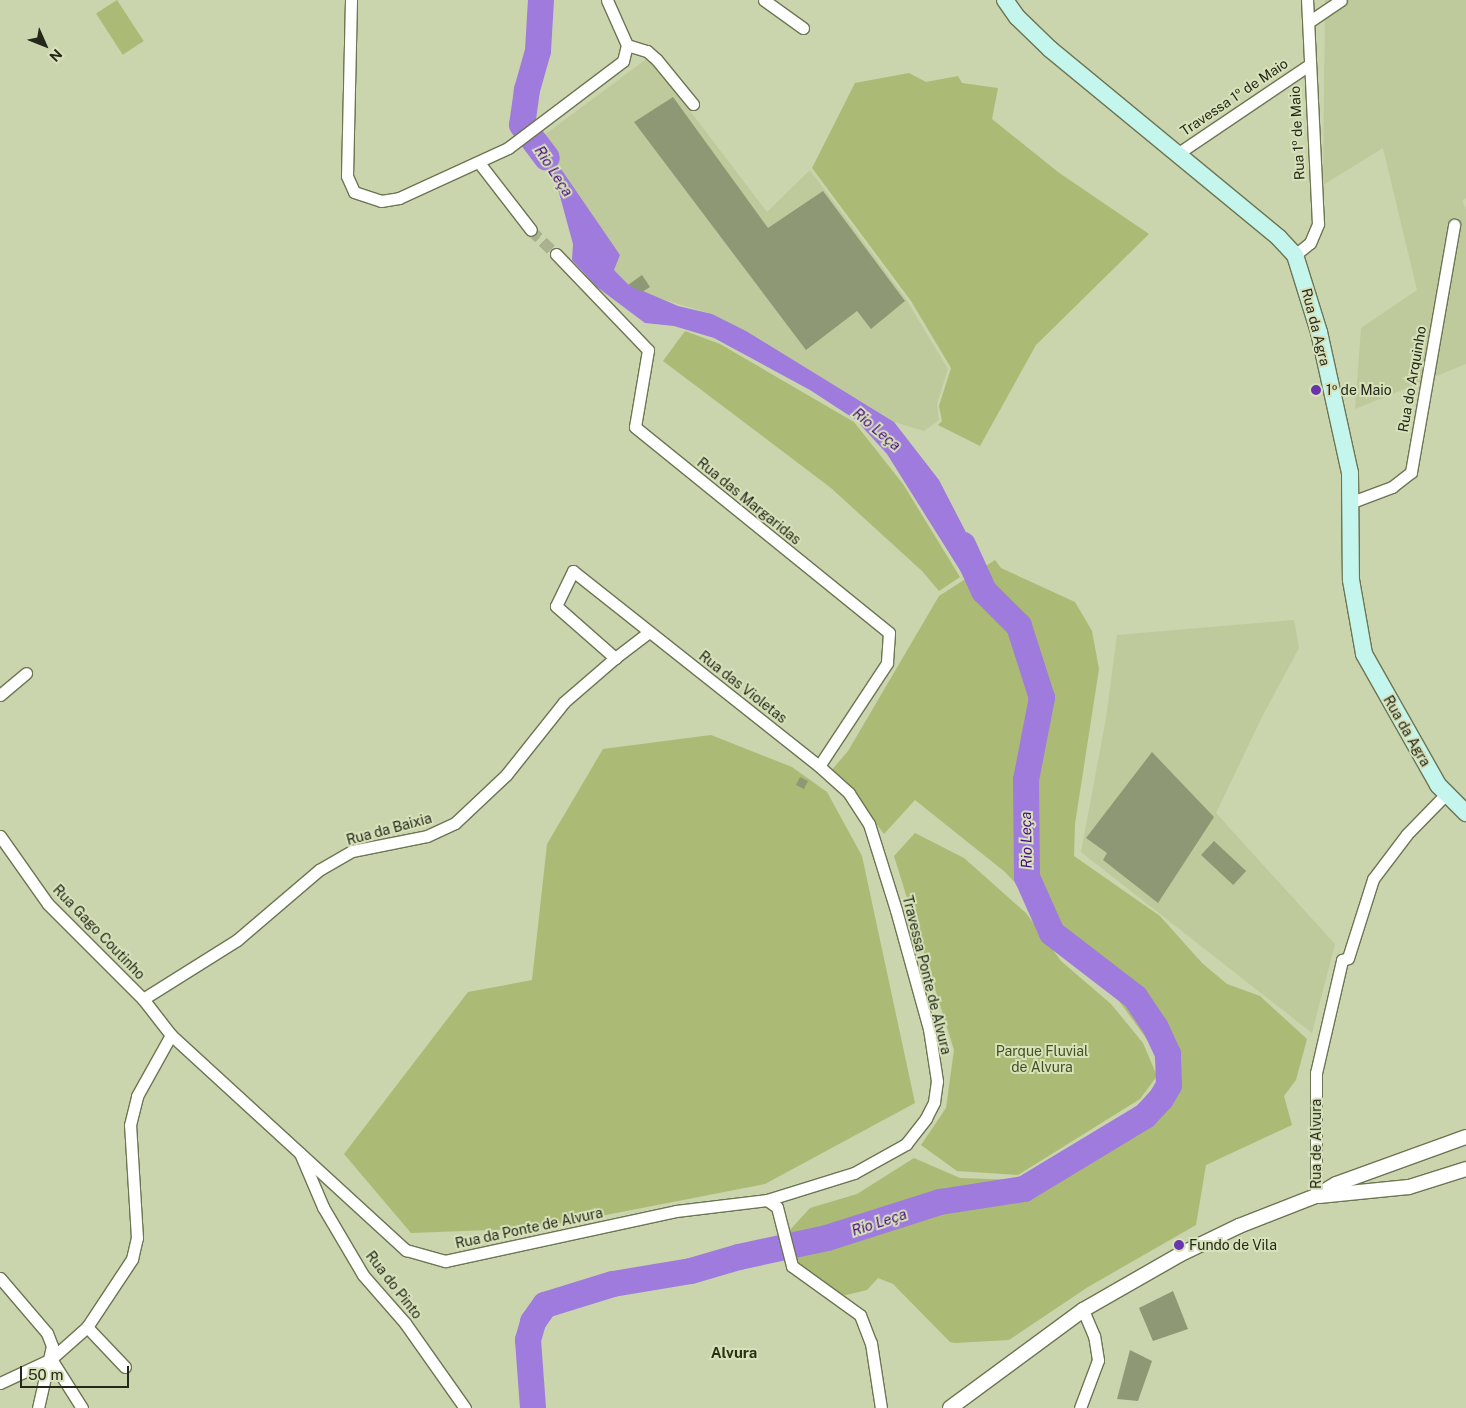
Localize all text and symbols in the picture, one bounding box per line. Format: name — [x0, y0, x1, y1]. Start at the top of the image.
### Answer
north arrow — [20, 20, 70, 70]
text: N — [46, 46, 65, 65]
street label: Travessa 1º de Maio — [1177, 55, 1291, 139]
street label: Rua 1º de Maio — [1286, 85, 1308, 181]
water label: Rio Leça — [531, 142, 577, 200]
street label: Rua da Agra — [1298, 286, 1334, 368]
street label: Rua do Arquinho — [1394, 324, 1430, 434]
place label: 1º de Maio — [1326, 382, 1392, 398]
marker: 1º de Maio — [1310, 384, 1322, 396]
water label: Rio Leça — [849, 404, 905, 454]
street label: Rua das Margaridas — [694, 454, 804, 548]
street label: Rua das Violetas — [695, 647, 791, 727]
street label: Rua da Agra — [1380, 692, 1434, 770]
street label: Rua da Baixia — [344, 810, 434, 848]
water label: Rio Leça — [1017, 811, 1035, 869]
street label: Rua Gago Coutinho — [49, 881, 149, 983]
street label: Travessa Ponte de Alvura — [899, 894, 955, 1056]
park label: Parque Fluvial de Alvura — [996, 1043, 1088, 1076]
street label: Rua de Alvura — [1308, 1099, 1324, 1189]
street label: Rua da Ponte de Alvura — [453, 1204, 605, 1252]
water label: Rio Leça — [849, 1205, 909, 1239]
place label: Fundo de Vila — [1189, 1237, 1278, 1253]
marker: Fundo de Vila — [1173, 1239, 1185, 1251]
street label: Rua do Pinto — [362, 1248, 426, 1322]
district label: Alvura — [711, 1344, 757, 1362]
scale bar — [22, 1356, 131, 1388]
text: 50 m — [28, 1366, 63, 1383]

